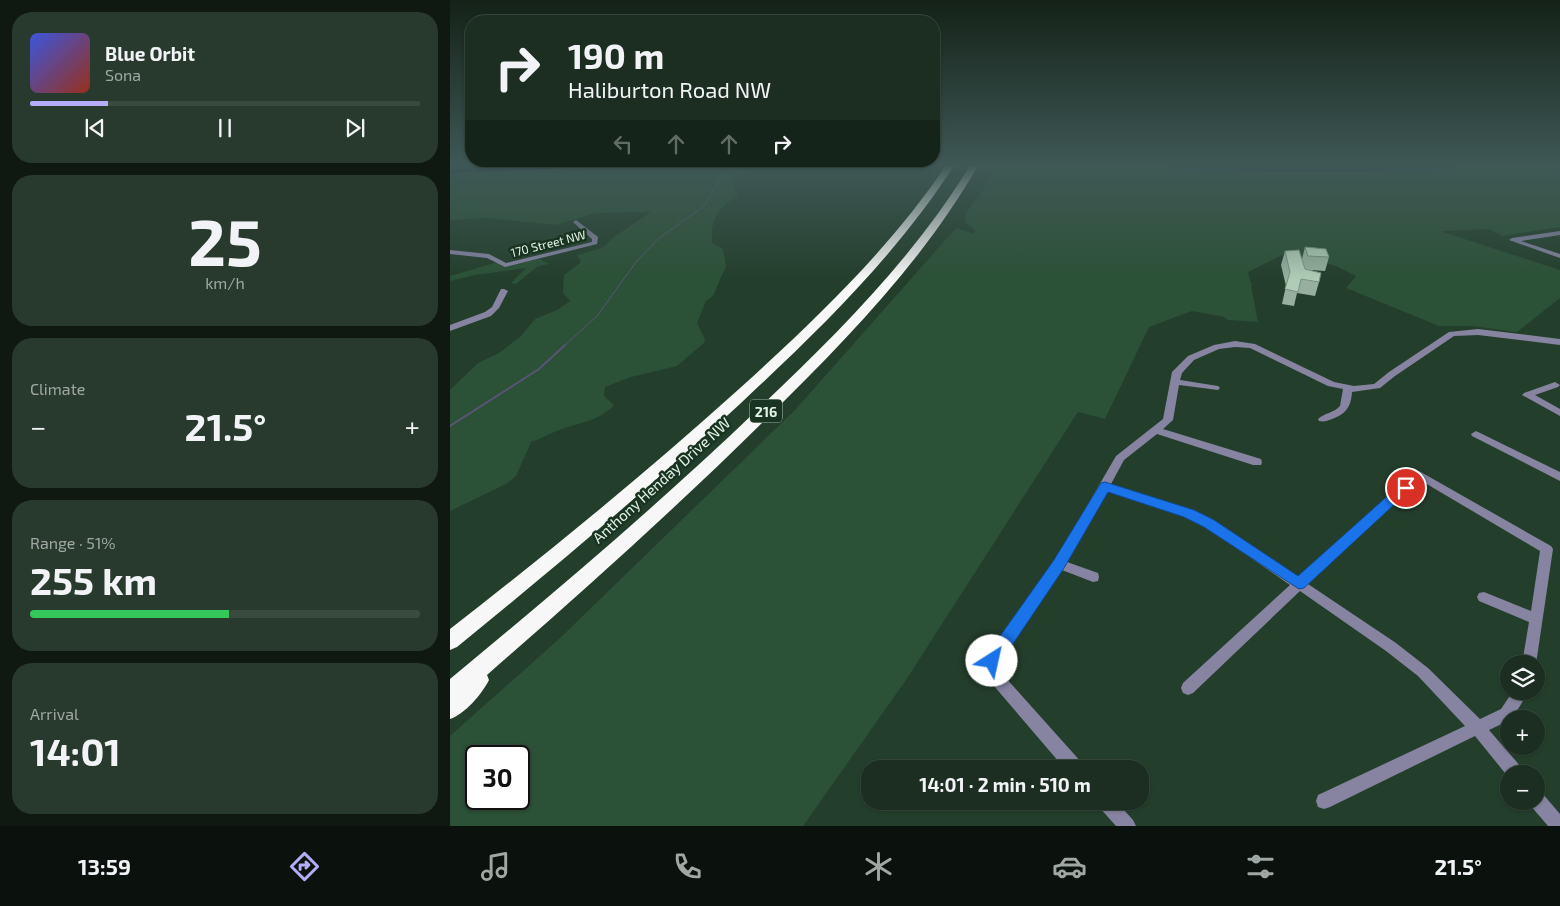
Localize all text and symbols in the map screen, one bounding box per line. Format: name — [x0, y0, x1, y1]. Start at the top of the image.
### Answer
text: 190 m — [568, 34, 664, 76]
icon: right — [485, 35, 550, 100]
text: Blue Orbit — [105, 42, 195, 65]
text: Sona — [105, 65, 141, 84]
text: Haliburton Road NW — [568, 76, 771, 102]
icon: previous — [81, 114, 109, 142]
icon: pause — [211, 114, 239, 142]
icon: next — [341, 114, 369, 142]
icon: left — [609, 130, 637, 158]
icon: ahead — [662, 130, 690, 158]
icon: ahead — [715, 130, 743, 158]
icon: right — [768, 130, 796, 158]
text: 25 — [188, 201, 262, 279]
street label: 170 Street NW — [509, 227, 587, 259]
text: km/h — [205, 273, 245, 292]
text: Climate — [30, 379, 85, 398]
road number: 216 — [750, 400, 782, 422]
text: 21.5° — [185, 403, 266, 449]
text: − — [30, 409, 46, 443]
text: + — [405, 409, 420, 443]
street label: Anthony Henday Drive NW — [588, 413, 734, 547]
pin — [1385, 467, 1427, 509]
icon: arrive — [1392, 474, 1420, 502]
text: Range · 51% — [30, 533, 116, 552]
text: 255 km — [30, 557, 157, 603]
position arrow — [965, 634, 1017, 686]
map controls — [1500, 655, 1545, 810]
button: layers — [1500, 655, 1545, 700]
text: Arrival — [30, 704, 79, 723]
button: + — [1500, 710, 1545, 755]
text: 14:01 — [30, 728, 121, 774]
speed limit sign: 30 — [465, 745, 530, 810]
button: − — [1500, 765, 1545, 810]
text: 14:01 · 2 min · 510 m — [919, 773, 1091, 796]
icon: directions — [287, 849, 322, 884]
icon: music — [478, 849, 513, 884]
icon: phone — [670, 849, 705, 884]
icon: climate — [861, 849, 896, 884]
icon: car — [1052, 849, 1087, 884]
icon: filters — [1243, 849, 1278, 884]
text: 13:59 — [78, 853, 131, 879]
text: 21.5° — [1434, 853, 1482, 879]

